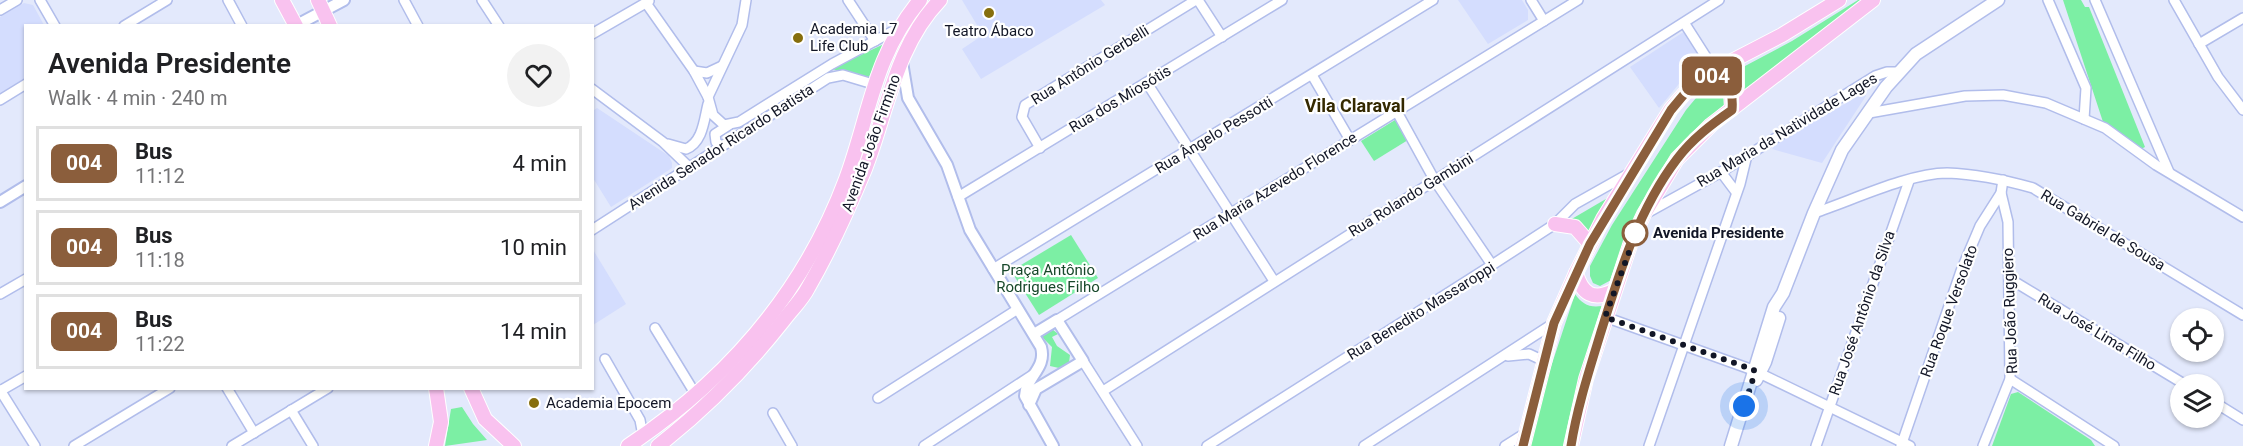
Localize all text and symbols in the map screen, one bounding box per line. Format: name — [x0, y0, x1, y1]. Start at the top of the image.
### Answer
marker: Teatro Ábaco — [982, 6, 996, 20]
place label: Academia L7 Life Club — [810, 20, 897, 55]
street label: Rua Antônio Gerbelli — [1028, 21, 1152, 109]
place label: Teatro Ábaco — [944, 22, 1034, 40]
marker: Academia L7 Life Club — [791, 31, 805, 45]
button: heart — [507, 44, 570, 107]
text: Avenida Presidente — [48, 47, 291, 80]
line badge: 004 — [1678, 56, 1746, 96]
street label: Rua dos Miosótis — [1066, 61, 1174, 137]
text: 004 — [1694, 64, 1730, 88]
street label: Rua Maria da Natividade Lages — [1694, 69, 1880, 191]
street label: Avenida João Firmino — [838, 72, 904, 214]
street label: Avenida Senador Ricardo Batista — [625, 80, 817, 214]
text: Walk · 4 min · 240 m — [48, 86, 227, 110]
street label: Rua Ângelo Pessotti — [1152, 93, 1276, 177]
district label: Vila Claraval — [1305, 95, 1405, 116]
street label: Rua Maria Azevedo Florence — [1190, 128, 1360, 244]
text: Bus — [135, 139, 173, 164]
street label: Rua Rolando Gambini — [1345, 149, 1477, 241]
text: 004 — [66, 151, 102, 175]
text: 4 min — [512, 151, 567, 176]
text: 11:12 — [135, 164, 185, 188]
street label: Rua Gabriel de Sousa — [2037, 186, 2169, 274]
marker: Avenida Presidente — [1622, 220, 1648, 246]
text: Bus — [135, 223, 173, 248]
place label: Avenida Presidente — [1653, 224, 1784, 242]
street label: Rua José Antônio da Silva — [1825, 228, 1899, 398]
text: 004 — [66, 235, 102, 259]
text: 10 min — [500, 235, 567, 260]
street label: Rua Roque Versolato — [1917, 242, 1981, 380]
text: 11:18 — [135, 248, 185, 272]
street label: Rua João Ruggiero — [1999, 248, 2021, 374]
street label: Rua Benedito Massaroppi — [1344, 258, 1498, 364]
park label: Praça Antônio Rodrigues Filho — [996, 261, 1100, 296]
street label: Rua José Lima Filho — [2035, 290, 2159, 374]
text: Bus — [135, 307, 173, 332]
map controls — [2170, 308, 2224, 428]
button: locate — [2170, 308, 2224, 362]
text: 004 — [66, 319, 102, 343]
text: 14 min — [500, 319, 567, 344]
text: 11:22 — [135, 332, 185, 356]
button: layers — [2170, 374, 2224, 428]
your location — [1729, 391, 1759, 421]
place label: Academia Epocem — [546, 394, 671, 412]
marker: Academia Epocem — [527, 396, 541, 410]

